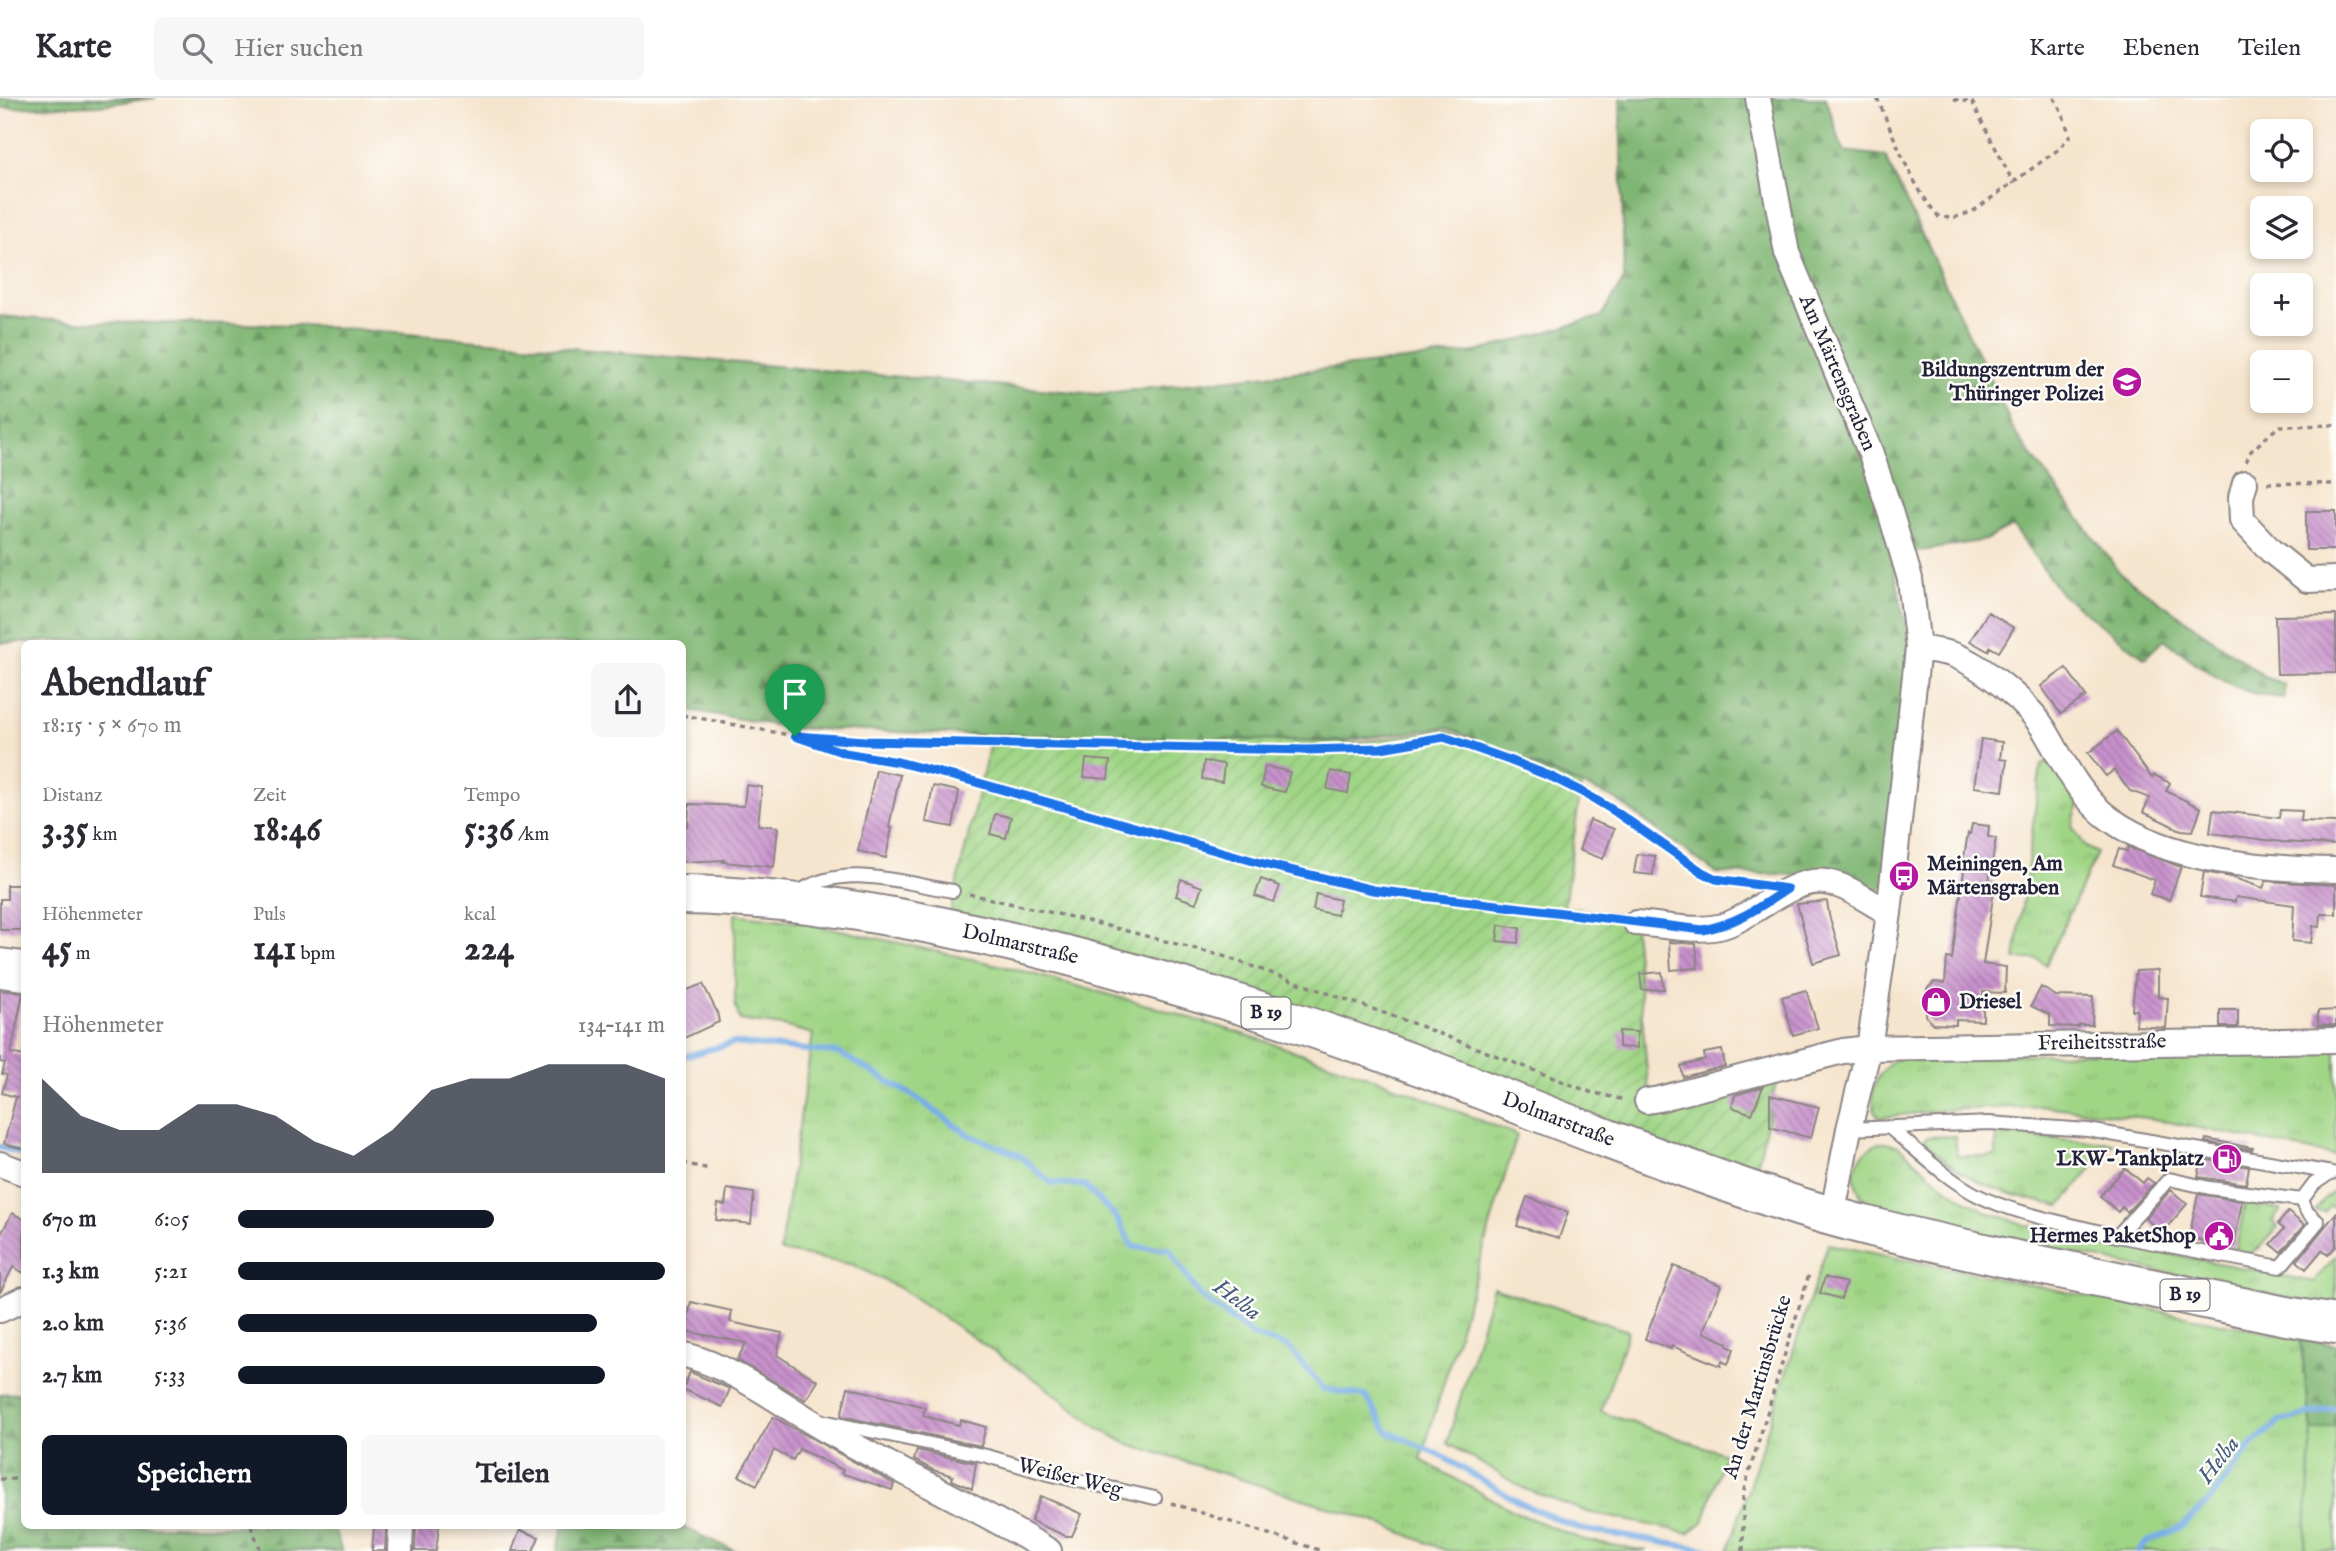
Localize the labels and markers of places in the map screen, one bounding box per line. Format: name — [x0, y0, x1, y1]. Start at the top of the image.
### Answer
place label: Bildungszentrum der Thüringer Polizei — [1921, 357, 2104, 408]
school or university icon: Bildungszentrum der Thüringer Polizei — [2110, 365, 2144, 399]
pin — [765, 664, 825, 736]
place label: Meiningen, Am Märtensgraben — [1927, 851, 2063, 902]
bus stop icon: Meiningen, Am Märtensgraben — [1887, 859, 1921, 893]
shop icon: Driesel — [1919, 985, 1953, 1019]
place label: Driesel — [1959, 989, 2023, 1016]
fuel station icon: LKW-Tankplatz — [2210, 1142, 2244, 1176]
place label: LKW-Tankplatz — [2056, 1146, 2204, 1173]
public building icon: Hermes PaketShop — [2202, 1219, 2236, 1253]
place label: Hermes PaketShop — [2030, 1223, 2197, 1250]

